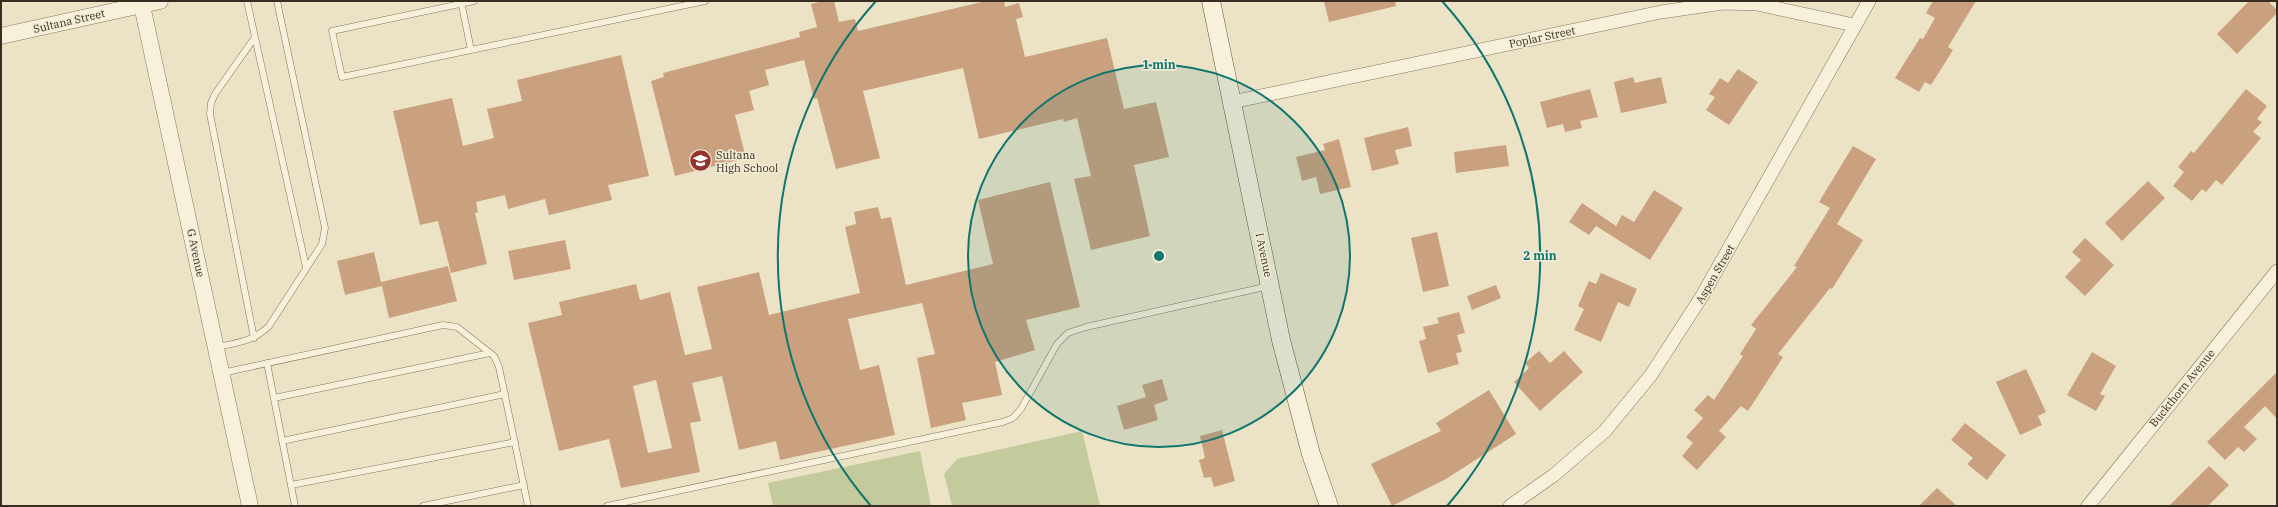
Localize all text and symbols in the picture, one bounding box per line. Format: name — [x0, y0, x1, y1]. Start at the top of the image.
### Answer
street label: Sultana Street — [32, 6, 106, 36]
street label: Poplar Street — [1508, 23, 1576, 51]
text: 1 min — [1142, 57, 1176, 72]
school or university icon: Sultana High School — [688, 148, 714, 174]
place label: Sultana High School — [716, 148, 778, 175]
street label: G Avenue — [184, 228, 208, 279]
street label: I Avenue — [1252, 232, 1276, 279]
street label: Aspen Street — [1692, 242, 1738, 306]
text: 2 min — [1523, 248, 1557, 263]
centre of rings — [1152, 249, 1166, 263]
street label: Buckthorn Avenue — [2146, 346, 2218, 430]

